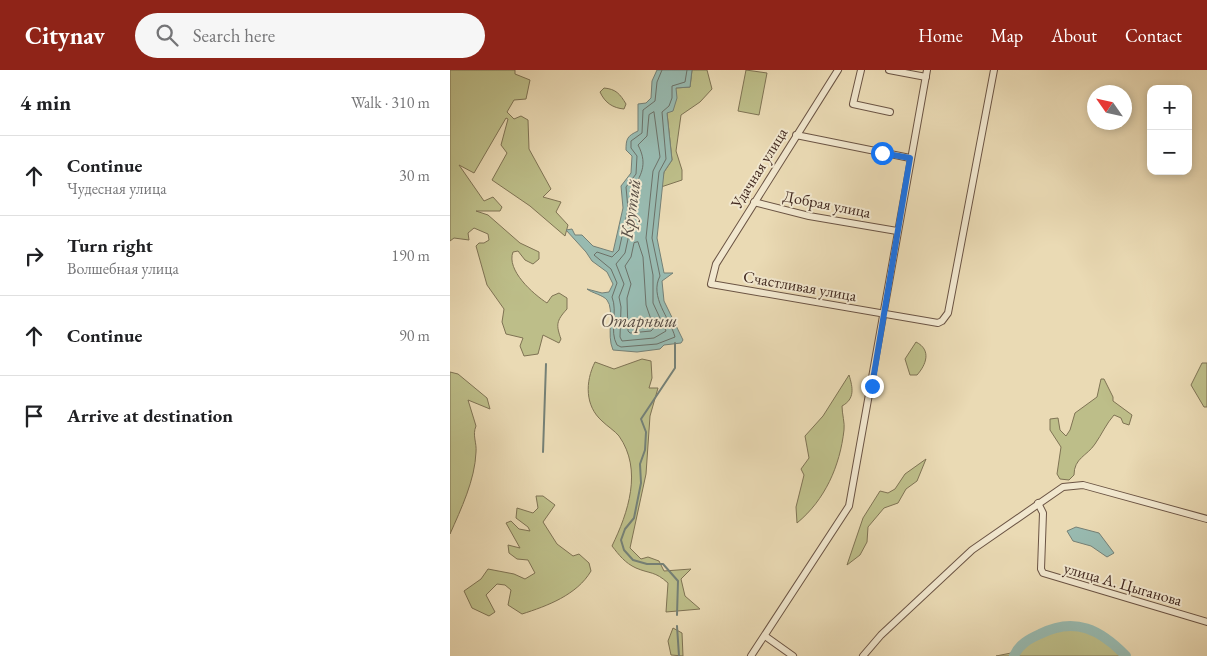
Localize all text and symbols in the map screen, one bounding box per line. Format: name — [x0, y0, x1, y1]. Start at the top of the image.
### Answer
search box — [135, 13, 485, 58]
text: Citynav — [25, 20, 105, 51]
icon: search — [153, 21, 181, 49]
text: Search here — [193, 23, 275, 48]
text: Home — [918, 24, 963, 47]
text: Map — [991, 24, 1023, 47]
text: About — [1051, 24, 1097, 47]
text: Contact — [1125, 24, 1182, 47]
north arrow — [1087, 85, 1132, 130]
map controls — [1147, 85, 1192, 175]
button: + — [1147, 85, 1192, 130]
text: 4 min — [20, 89, 71, 116]
text: Walk · 310 m — [351, 92, 430, 113]
street label: Удачная улица — [725, 123, 792, 213]
button: − — [1147, 130, 1192, 175]
route start — [871, 142, 894, 165]
text: Continue — [67, 153, 142, 178]
icon: ahead — [20, 162, 48, 190]
text: 30 m — [399, 165, 430, 186]
text: Чудесная улица — [67, 178, 167, 199]
water label: Крутий — [614, 178, 647, 241]
street label: Добрая улица — [781, 185, 873, 223]
text: Turn right — [67, 233, 153, 258]
icon: right — [20, 242, 48, 270]
text: 190 m — [391, 245, 430, 266]
text: Волшебная улица — [67, 258, 179, 279]
street label: Счастливая улица — [742, 266, 859, 306]
water label: Отарныш — [601, 309, 677, 333]
icon: ahead — [20, 322, 48, 350]
text: Continue — [67, 323, 142, 348]
text: 90 m — [399, 325, 430, 346]
route end — [861, 375, 884, 398]
icon: arrive — [20, 402, 48, 430]
text: Arrive at destination — [67, 403, 233, 428]
street label: улица А. Цыганова — [1061, 557, 1185, 611]

